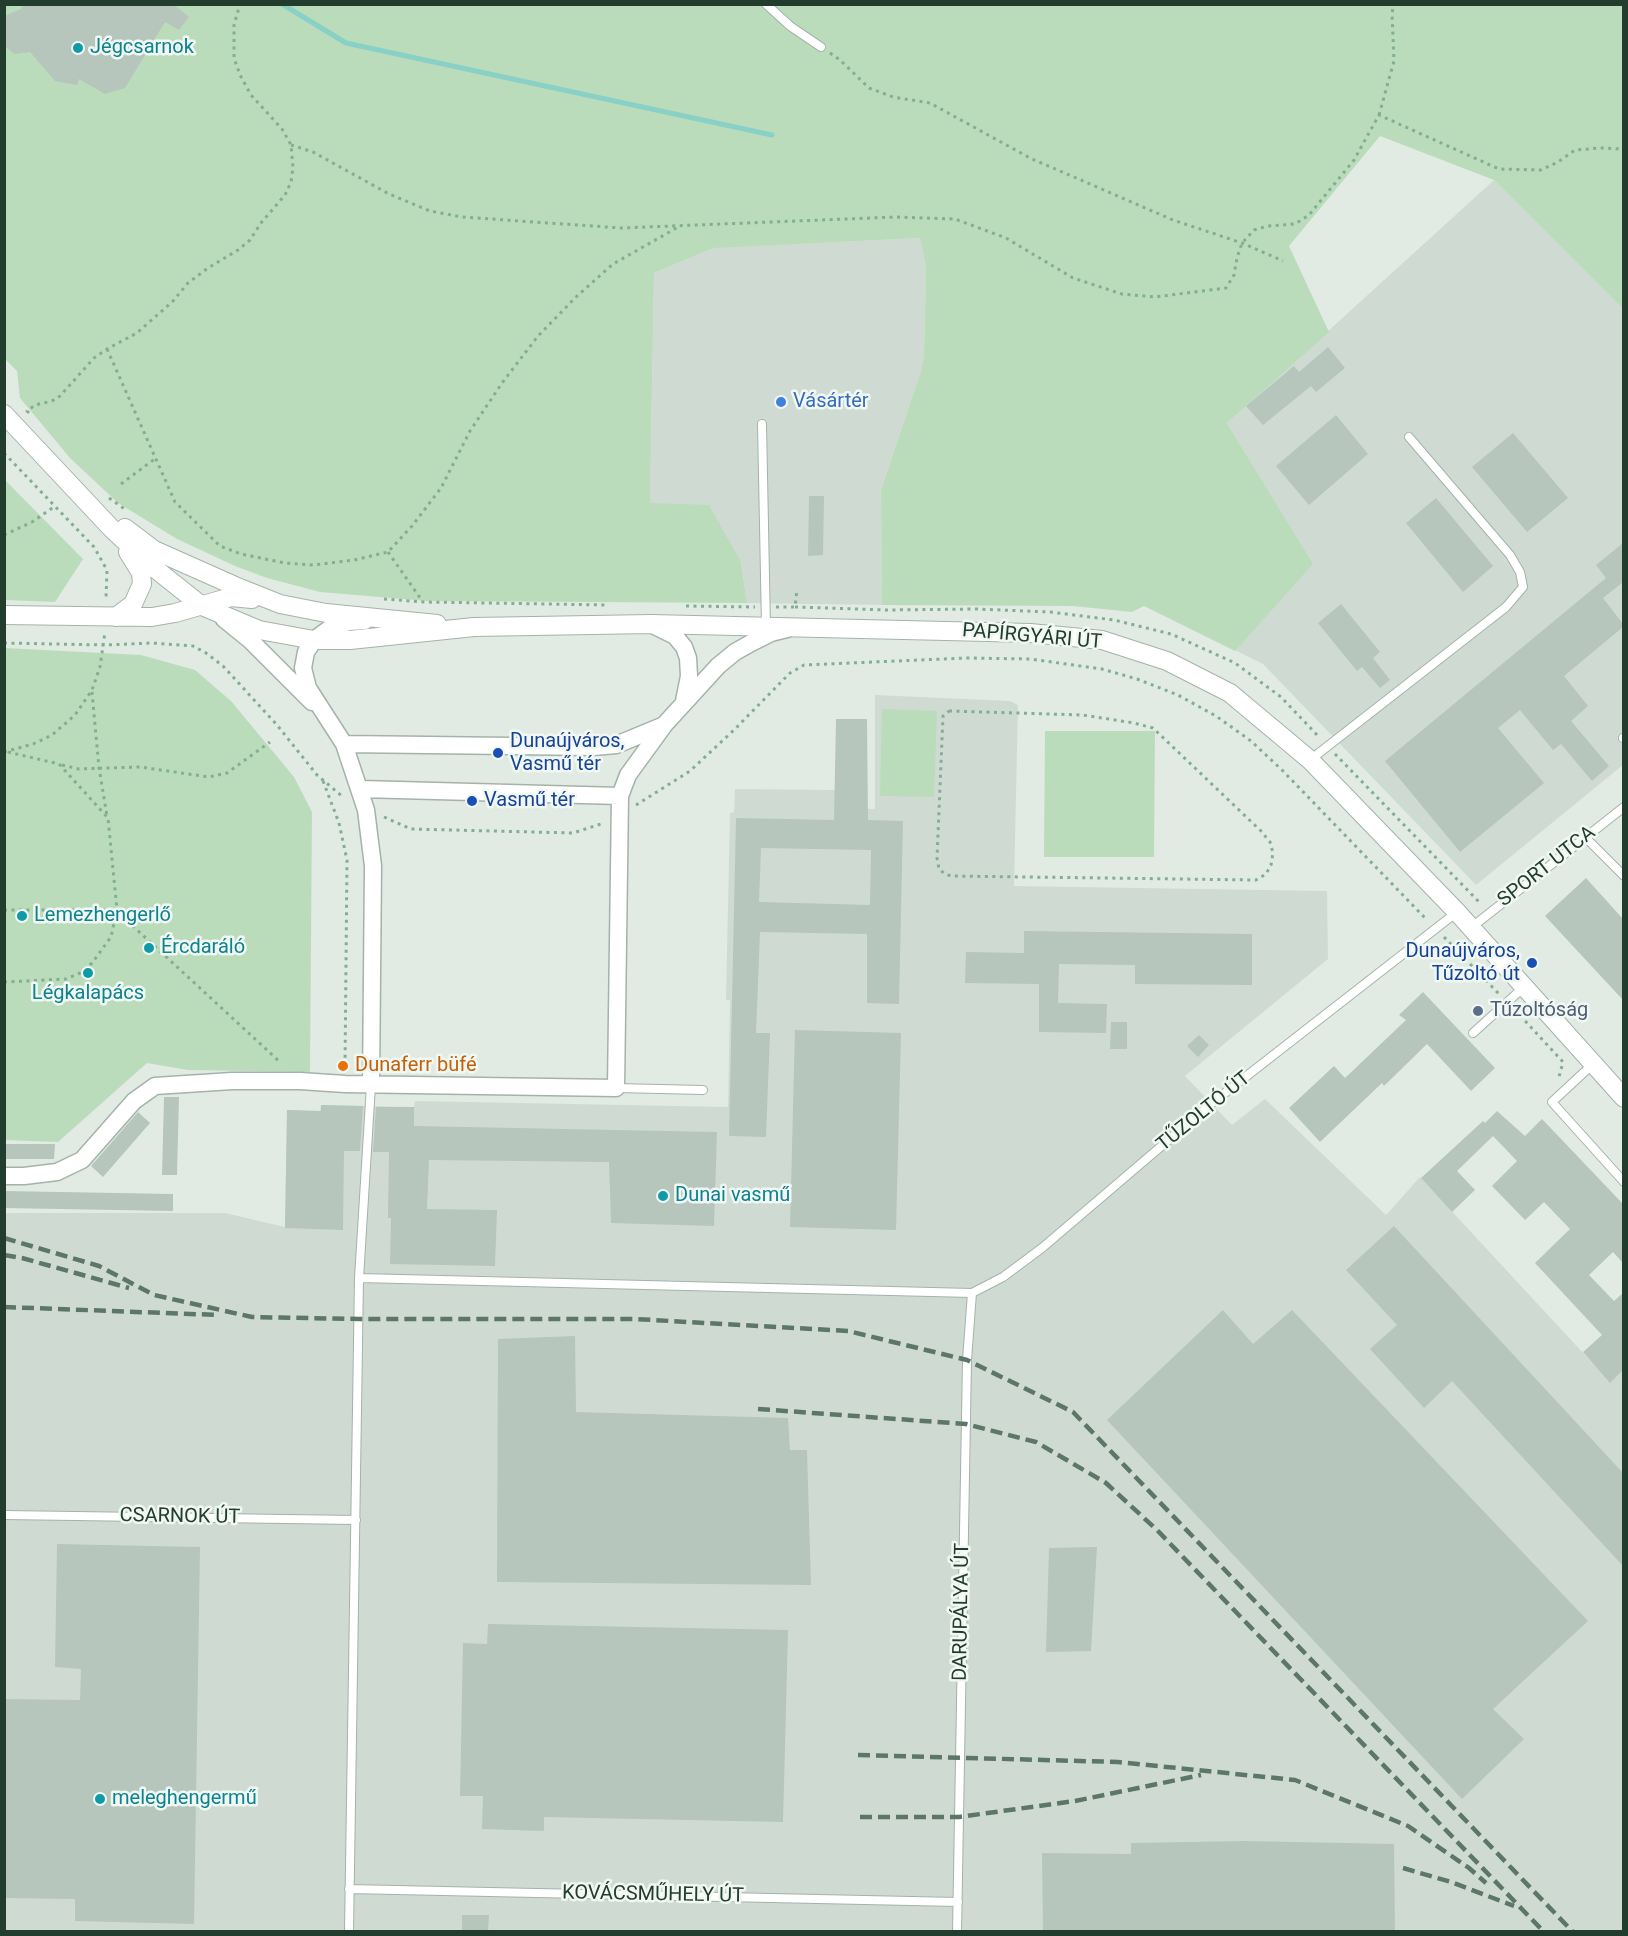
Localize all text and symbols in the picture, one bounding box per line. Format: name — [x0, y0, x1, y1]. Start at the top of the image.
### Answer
place label: Jégcsarnok — [90, 36, 194, 60]
marker: Jégcsarnok — [71, 41, 85, 55]
place label: Vásártér — [793, 390, 869, 414]
marker: Vásártér — [774, 395, 788, 409]
street label: PAPÍRGYÁRI ÚT — [961, 619, 1103, 655]
place label: Dunaújváros, Vasmű tér — [510, 730, 625, 777]
marker: Dunaújváros, Vasmű tér — [491, 746, 505, 760]
place label: Vasmű tér — [484, 789, 575, 813]
marker: Vasmű tér — [465, 794, 479, 808]
street label: SPORT UTCA — [1493, 821, 1601, 913]
place label: Lemezhengerlő — [34, 904, 171, 928]
marker: Lemezhengerlő — [15, 909, 29, 923]
place label: Ércdaráló — [161, 936, 245, 960]
place label: Dunaújváros, Tűzoltó út — [1405, 940, 1520, 987]
marker: Ércdaráló — [142, 941, 156, 955]
marker: Dunaújváros, Tűzoltó út — [1525, 956, 1539, 970]
marker: Légkalapács — [81, 966, 95, 980]
place label: Légkalapács — [32, 982, 144, 1006]
place label: Tűzoltóság — [1490, 999, 1588, 1023]
marker: Tűzoltóság — [1471, 1004, 1485, 1018]
place label: Dunaferr büfé — [355, 1054, 476, 1078]
marker: Dunaferr büfé — [336, 1059, 350, 1073]
street label: TŰZOLTÓ ÚT — [1152, 1067, 1256, 1157]
place label: Dunai vasmű — [675, 1184, 790, 1208]
marker: Dunai vasmű — [656, 1189, 670, 1203]
street label: CSARNOK ÚT — [119, 1504, 241, 1530]
street label: DARUPÁLYA ÚT — [949, 1543, 975, 1681]
place label: meleghengermű — [112, 1787, 257, 1811]
marker: meleghengermű — [93, 1792, 107, 1806]
street label: KOVÁCSMŰHELY ÚT — [562, 1881, 744, 1909]

